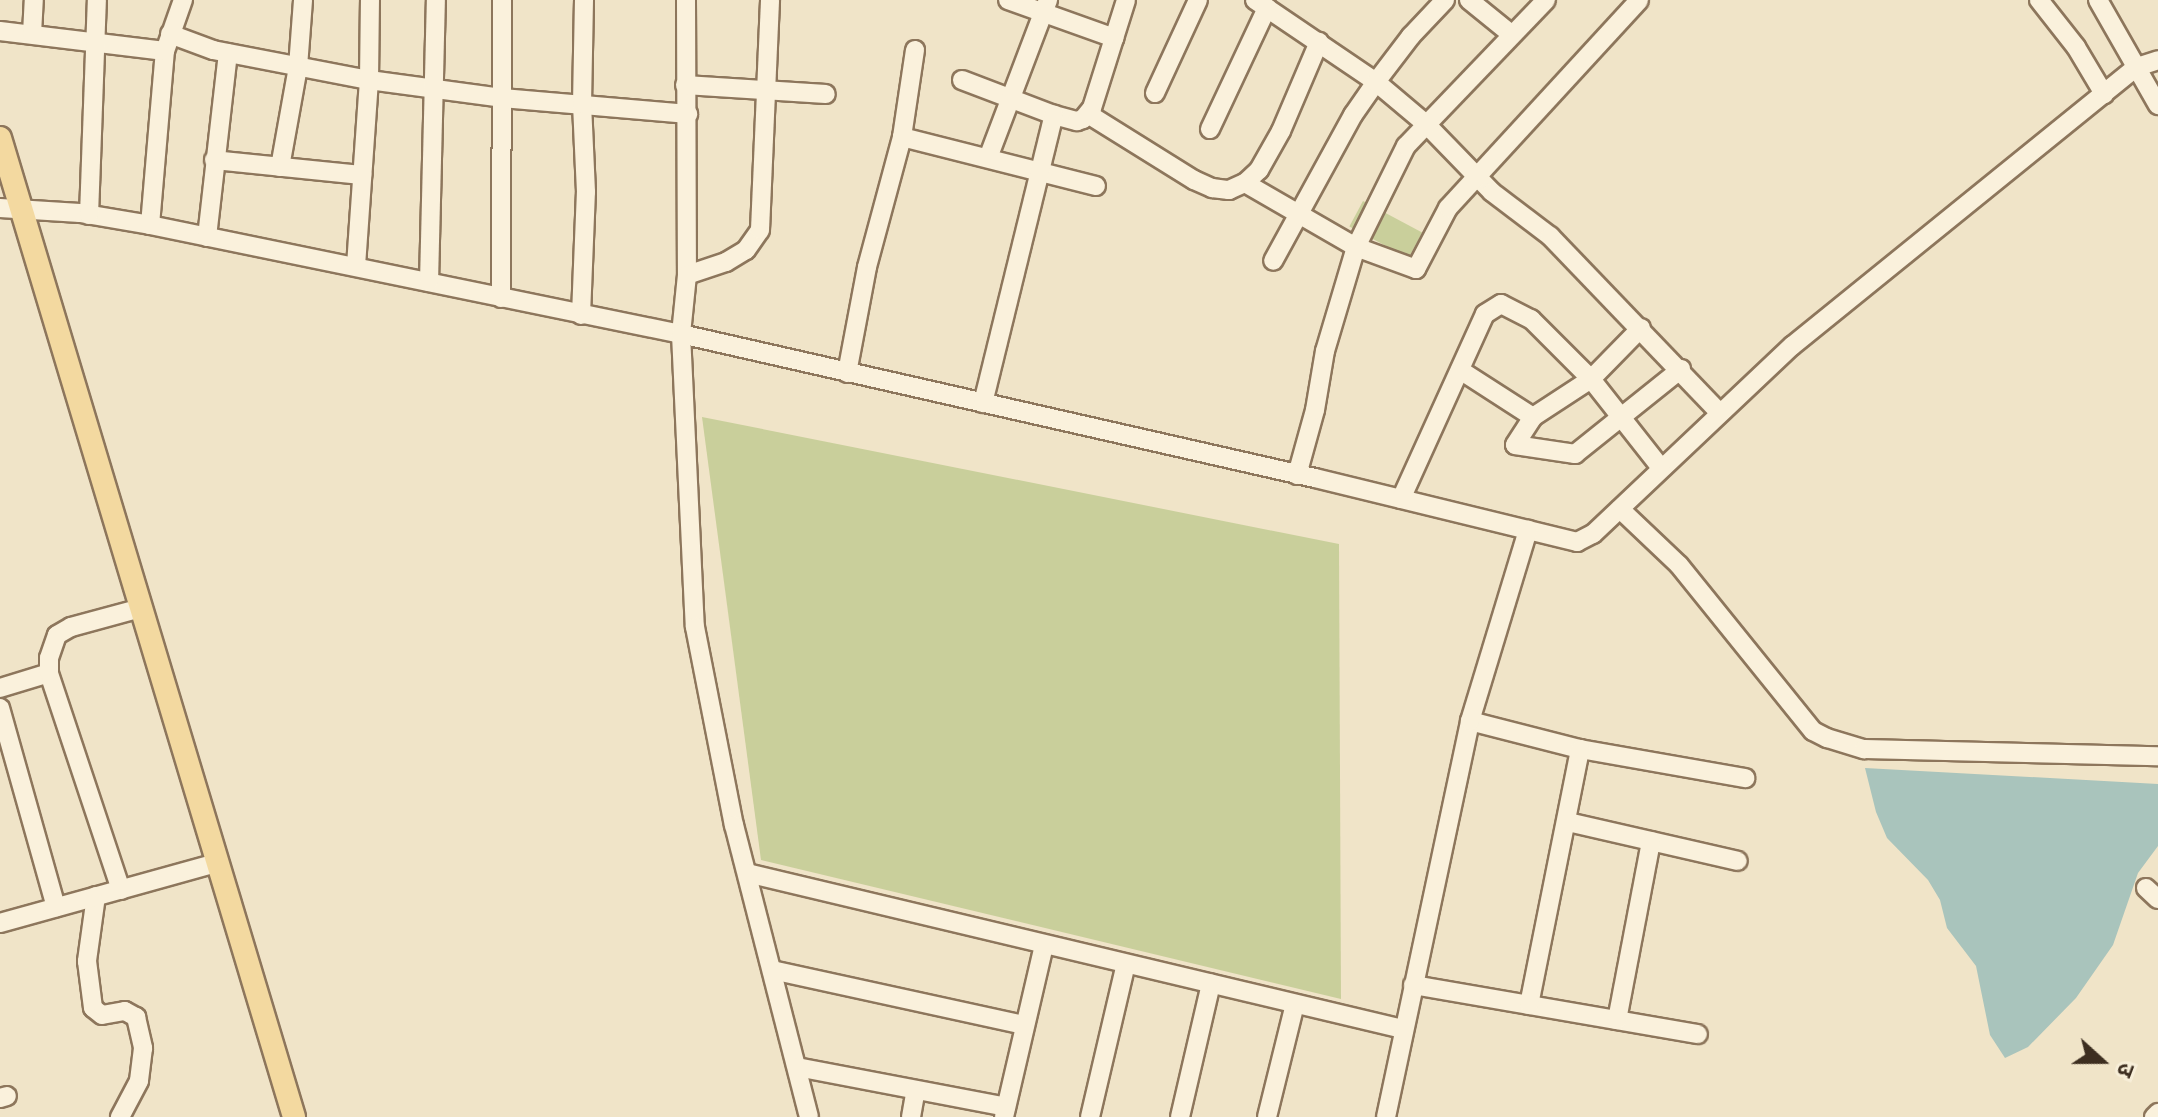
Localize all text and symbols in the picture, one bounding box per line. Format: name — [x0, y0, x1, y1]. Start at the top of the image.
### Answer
north arrow — [2062, 1021, 2142, 1101]
text: उ — [2107, 1058, 2143, 1082]

